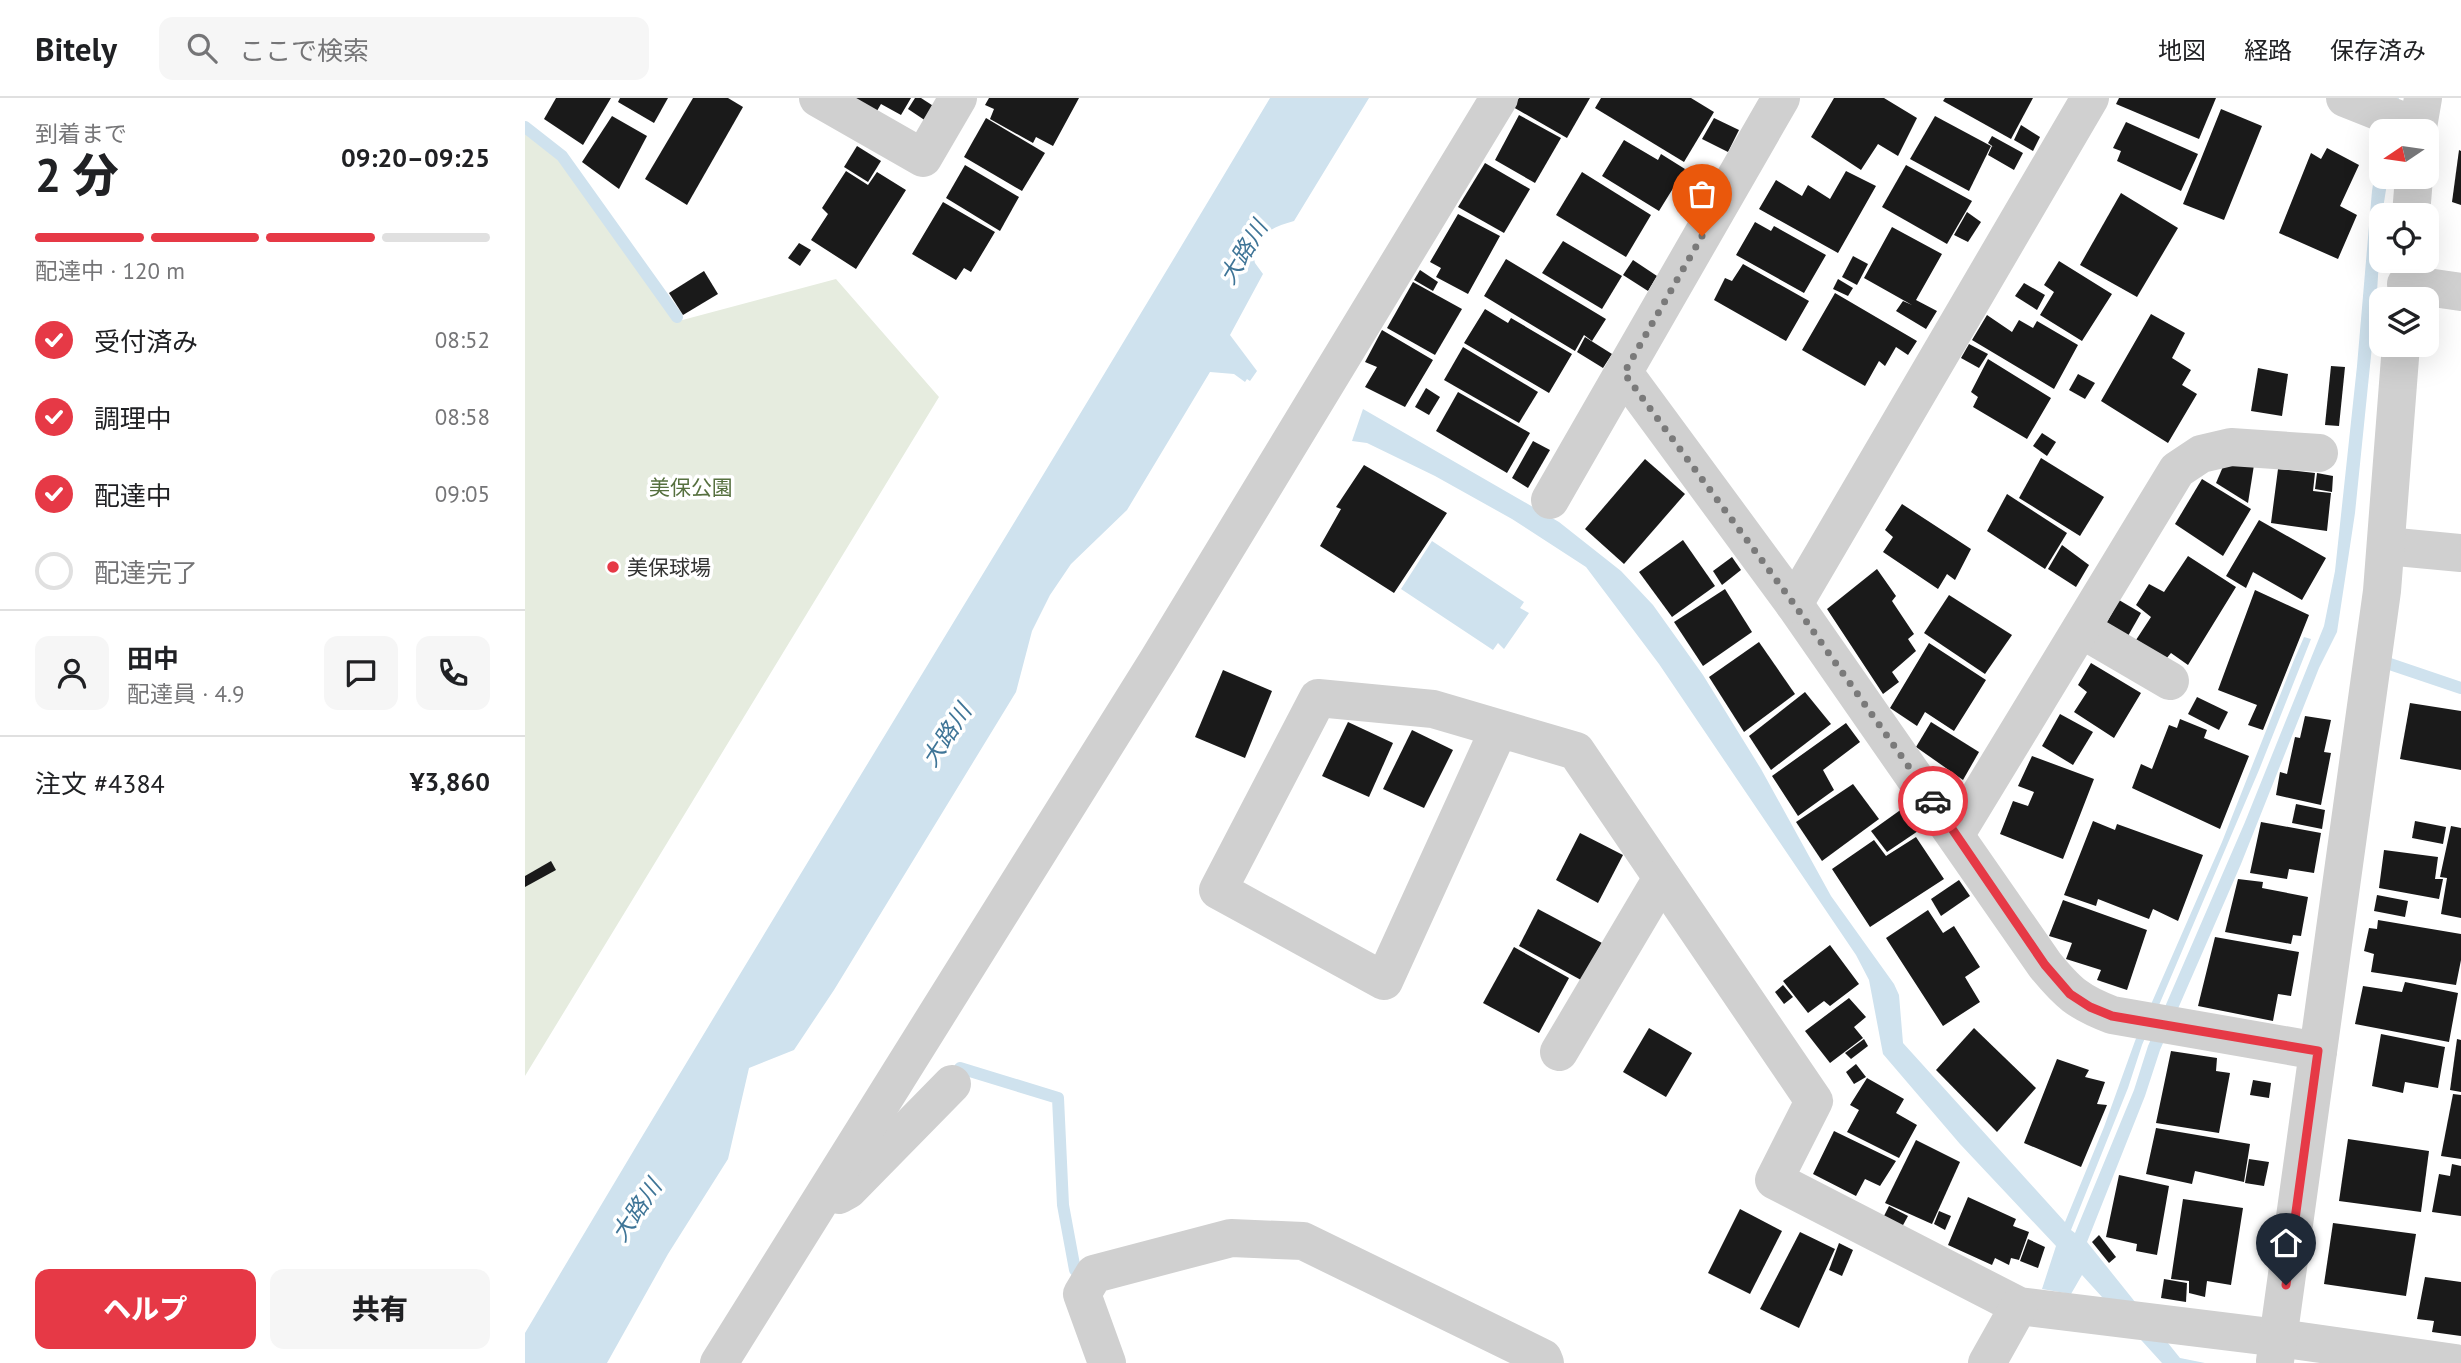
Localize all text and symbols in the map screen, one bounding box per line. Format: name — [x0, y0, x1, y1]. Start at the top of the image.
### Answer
search box — [159, 17, 649, 80]
text: Bitely — [35, 27, 117, 70]
icon: search — [183, 29, 221, 67]
text: ここで検索 — [239, 34, 369, 67]
text: 地図 — [2158, 35, 2206, 66]
text: 経路 — [2244, 35, 2292, 66]
text: 保存済み — [2330, 35, 2426, 66]
text: 到着まで — [35, 119, 127, 148]
north arrow — [2369, 119, 2439, 189]
map controls — [2369, 119, 2439, 357]
text: 09:20–09:25 — [341, 141, 490, 174]
text: 2 分 — [35, 145, 119, 205]
pin — [1672, 164, 1732, 236]
icon: bag — [1683, 175, 1721, 213]
button: locate — [2369, 203, 2439, 273]
water label: 大路川 — [1213, 212, 1275, 289]
text: 配達中 · 120 m — [35, 256, 185, 285]
button: layers — [2369, 287, 2439, 357]
icon: check — [35, 321, 73, 359]
text: 受付済み — [94, 325, 198, 358]
text: 08:52 — [435, 325, 490, 354]
icon: check — [35, 398, 73, 436]
text: 調理中 — [94, 402, 172, 435]
text: 08:58 — [435, 402, 490, 431]
park label: 美保公園 — [649, 474, 733, 501]
icon: check — [35, 475, 73, 513]
text: 配達中 — [94, 479, 172, 512]
text: 09:05 — [435, 479, 490, 508]
place label: 美保球場 — [627, 554, 711, 581]
text: 配達完了 — [94, 556, 198, 589]
marker: 美保球場 — [605, 559, 621, 575]
button: person — [35, 636, 109, 710]
button: chat — [324, 636, 398, 710]
button: phone — [416, 636, 490, 710]
text: 田中 — [127, 642, 179, 675]
text: 配達員 · 4.9 — [127, 679, 244, 708]
water label: 大路川 — [915, 696, 979, 772]
text: ¥3,860 — [410, 765, 490, 798]
courier — [1898, 766, 1968, 836]
text: 注文 #4384 — [35, 767, 165, 800]
icon: car — [1914, 782, 1952, 820]
water label: 大路川 — [605, 1171, 669, 1247]
pin — [2256, 1213, 2316, 1285]
icon: home — [2267, 1224, 2305, 1262]
button: ヘルプ — [35, 1269, 256, 1349]
button: 共有 — [270, 1269, 490, 1349]

